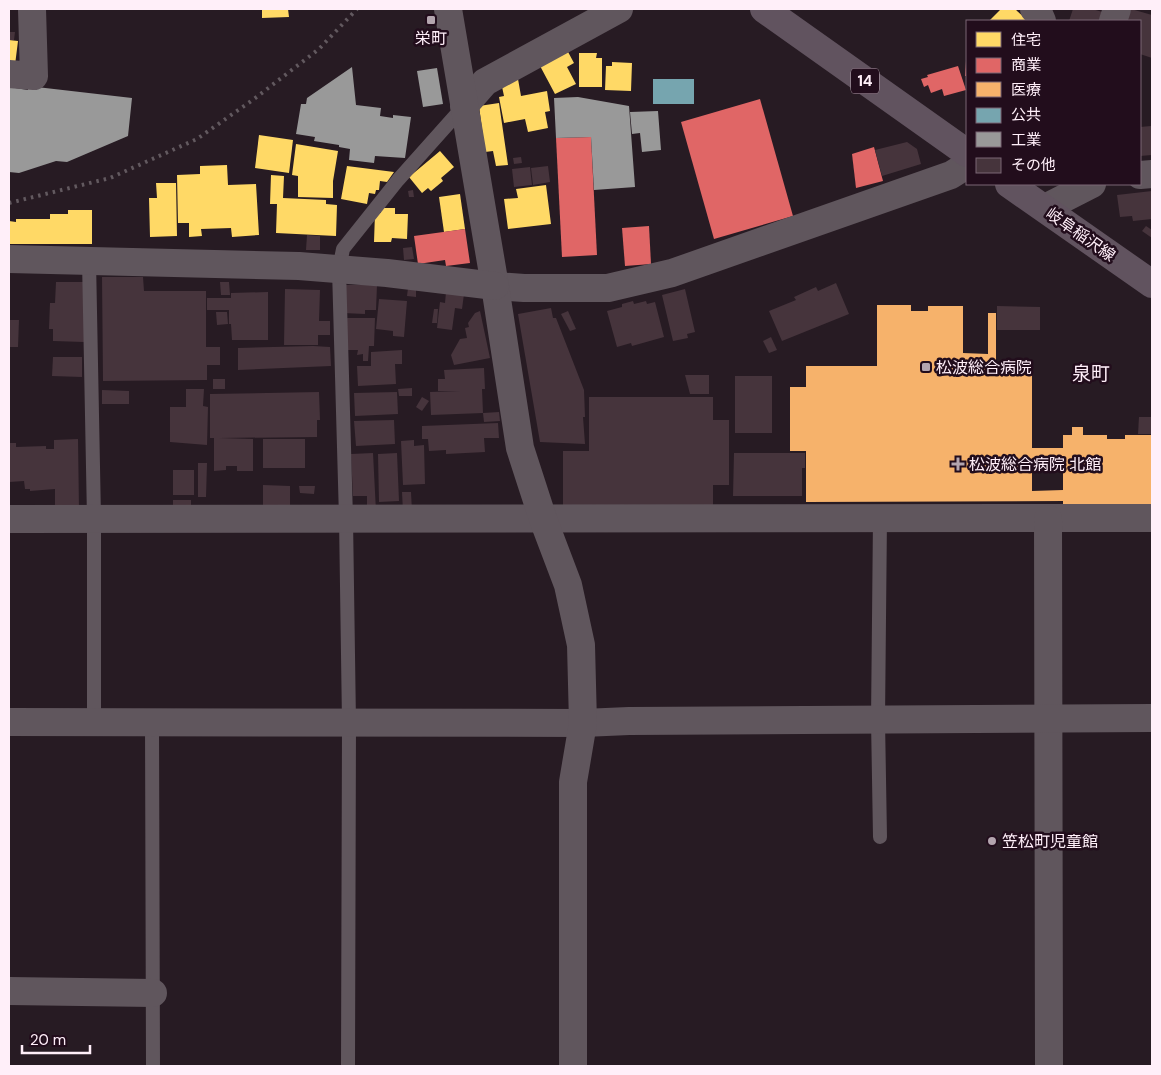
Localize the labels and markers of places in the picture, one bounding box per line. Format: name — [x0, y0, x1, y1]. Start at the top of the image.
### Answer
marker: 栄町 — [425, 14, 437, 26]
place label: 栄町 — [415, 28, 447, 49]
place label: 松波総合病院 — [936, 357, 1032, 378]
marker: 松波総合病院 — [920, 361, 932, 373]
place label: 松波総合病院 北館 — [969, 454, 1101, 475]
marker: 松波総合病院 北館 — [951, 457, 965, 471]
place label: 笠松町児童館 — [1002, 831, 1098, 852]
marker: 笠松町児童館 — [986, 835, 998, 847]

